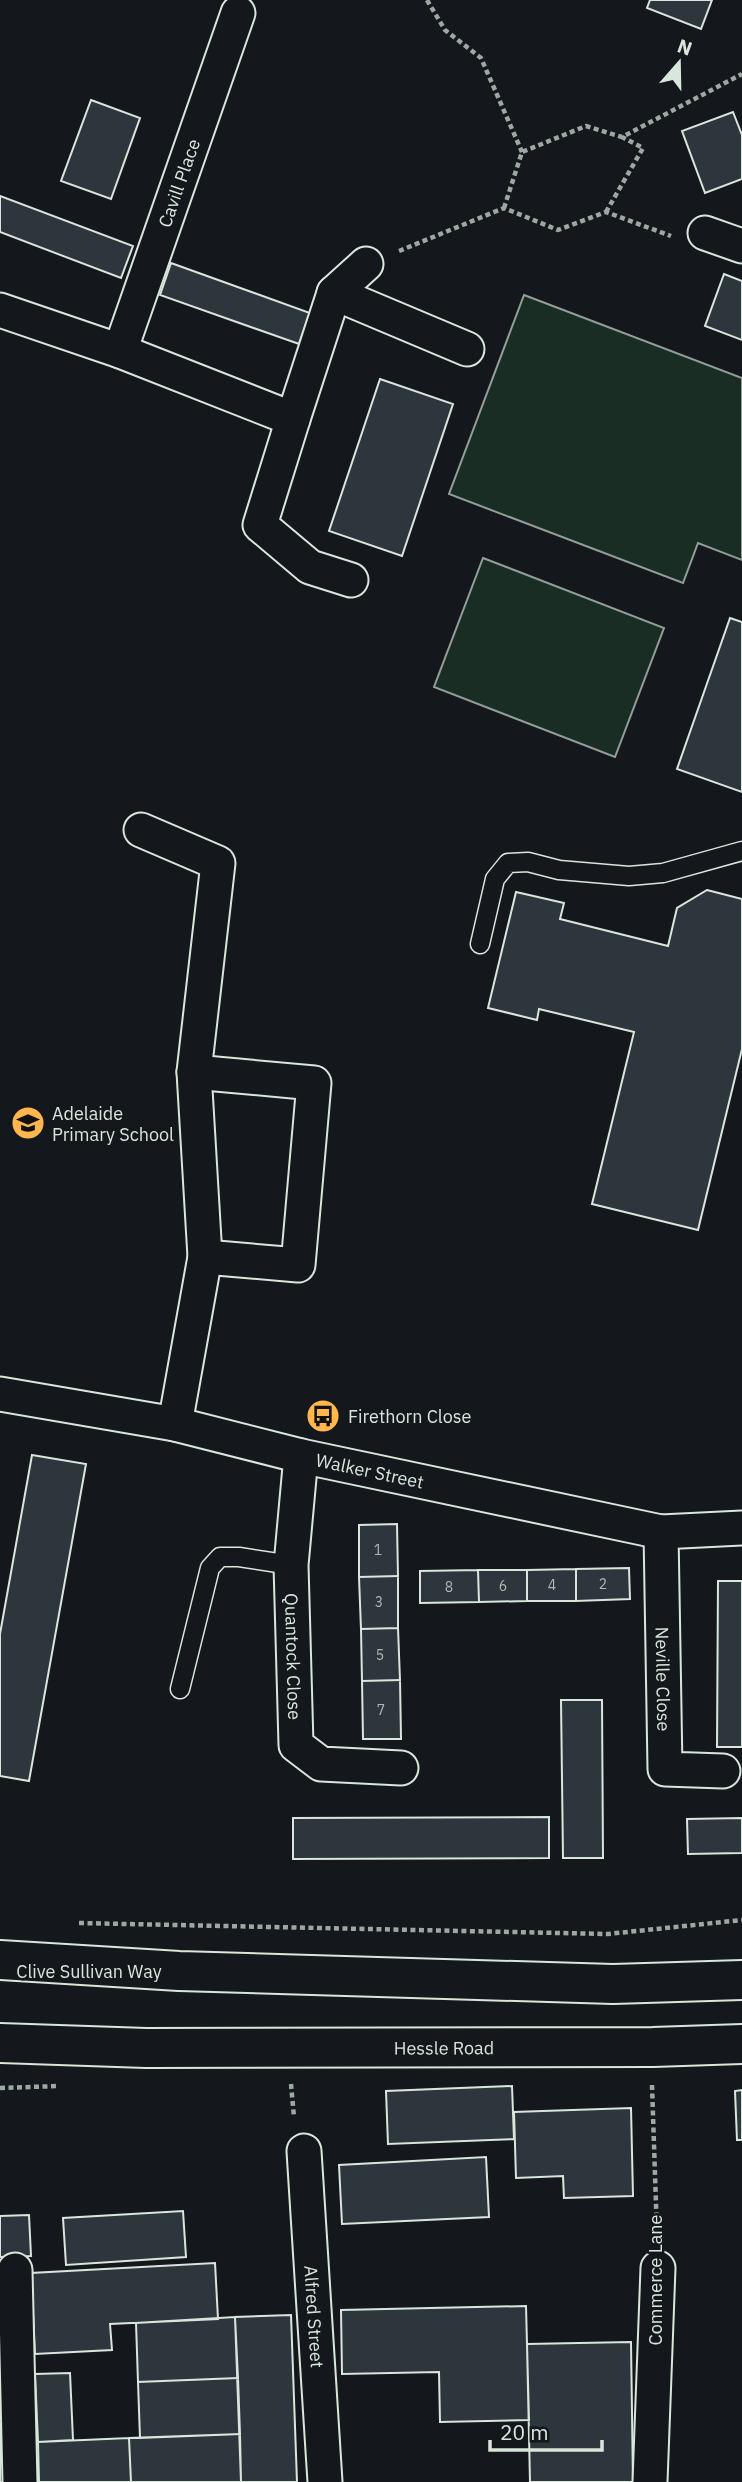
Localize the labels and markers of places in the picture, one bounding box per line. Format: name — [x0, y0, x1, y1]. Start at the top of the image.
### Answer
place label: Adelaide Primary School — [52, 1102, 174, 1146]
school or university icon: Adelaide Primary School — [9, 1104, 47, 1142]
bus stop icon: Firethorn Close — [304, 1397, 342, 1435]
place label: Firethorn Close — [348, 1405, 472, 1428]

